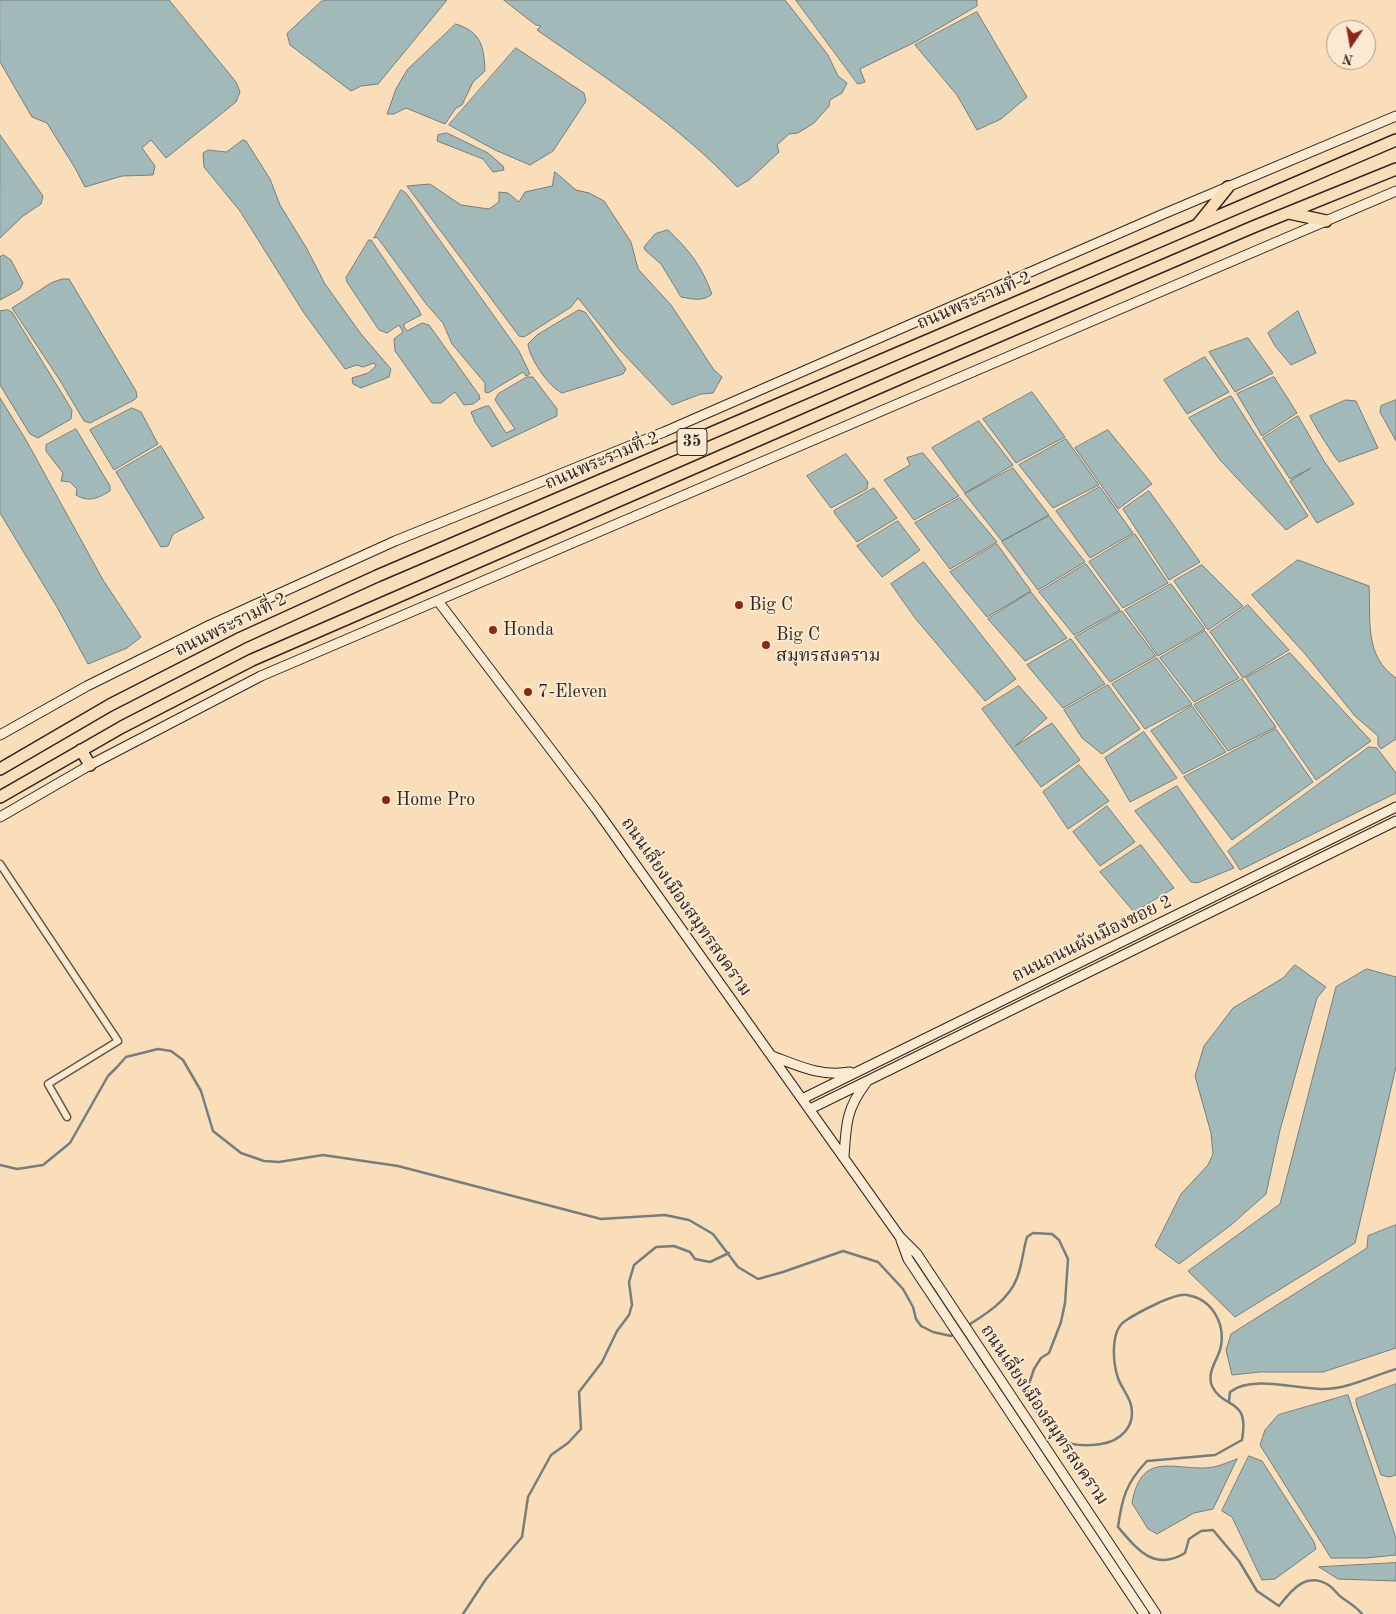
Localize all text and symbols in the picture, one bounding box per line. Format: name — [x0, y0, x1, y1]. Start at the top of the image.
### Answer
north arrow — [1326, 20, 1376, 70]
text: N — [1341, 51, 1355, 67]
street label: ถนนพระรามที่ 2 — [914, 267, 1034, 335]
street label: ถนนพระรามที่ 2 — [542, 427, 662, 495]
road number: 35 — [677, 428, 707, 456]
street label: ถนนพระรามที่ 2 — [171, 589, 291, 661]
place label: Big C — [749, 594, 793, 616]
marker: Big C — [733, 599, 745, 611]
place label: Honda — [503, 619, 554, 641]
marker: Honda — [487, 624, 499, 636]
place label: Big C สมุทรสงคราม — [776, 624, 880, 666]
marker: Big C สมุทรสงคราม — [760, 639, 772, 651]
place label: 7-Eleven — [538, 681, 607, 703]
marker: 7-Eleven — [522, 686, 534, 698]
place label: Home Pro — [396, 789, 475, 811]
marker: Home Pro — [380, 794, 392, 806]
street label: ถนนเลี่ยงเมืองสมุทรสงคราม — [616, 813, 756, 1001]
street label: ถนนถนนผังเมืองซอย 2 — [1008, 891, 1176, 987]
street label: ถนนเลี่ยงเมืองสมุทรสงคราม — [975, 1321, 1113, 1509]

